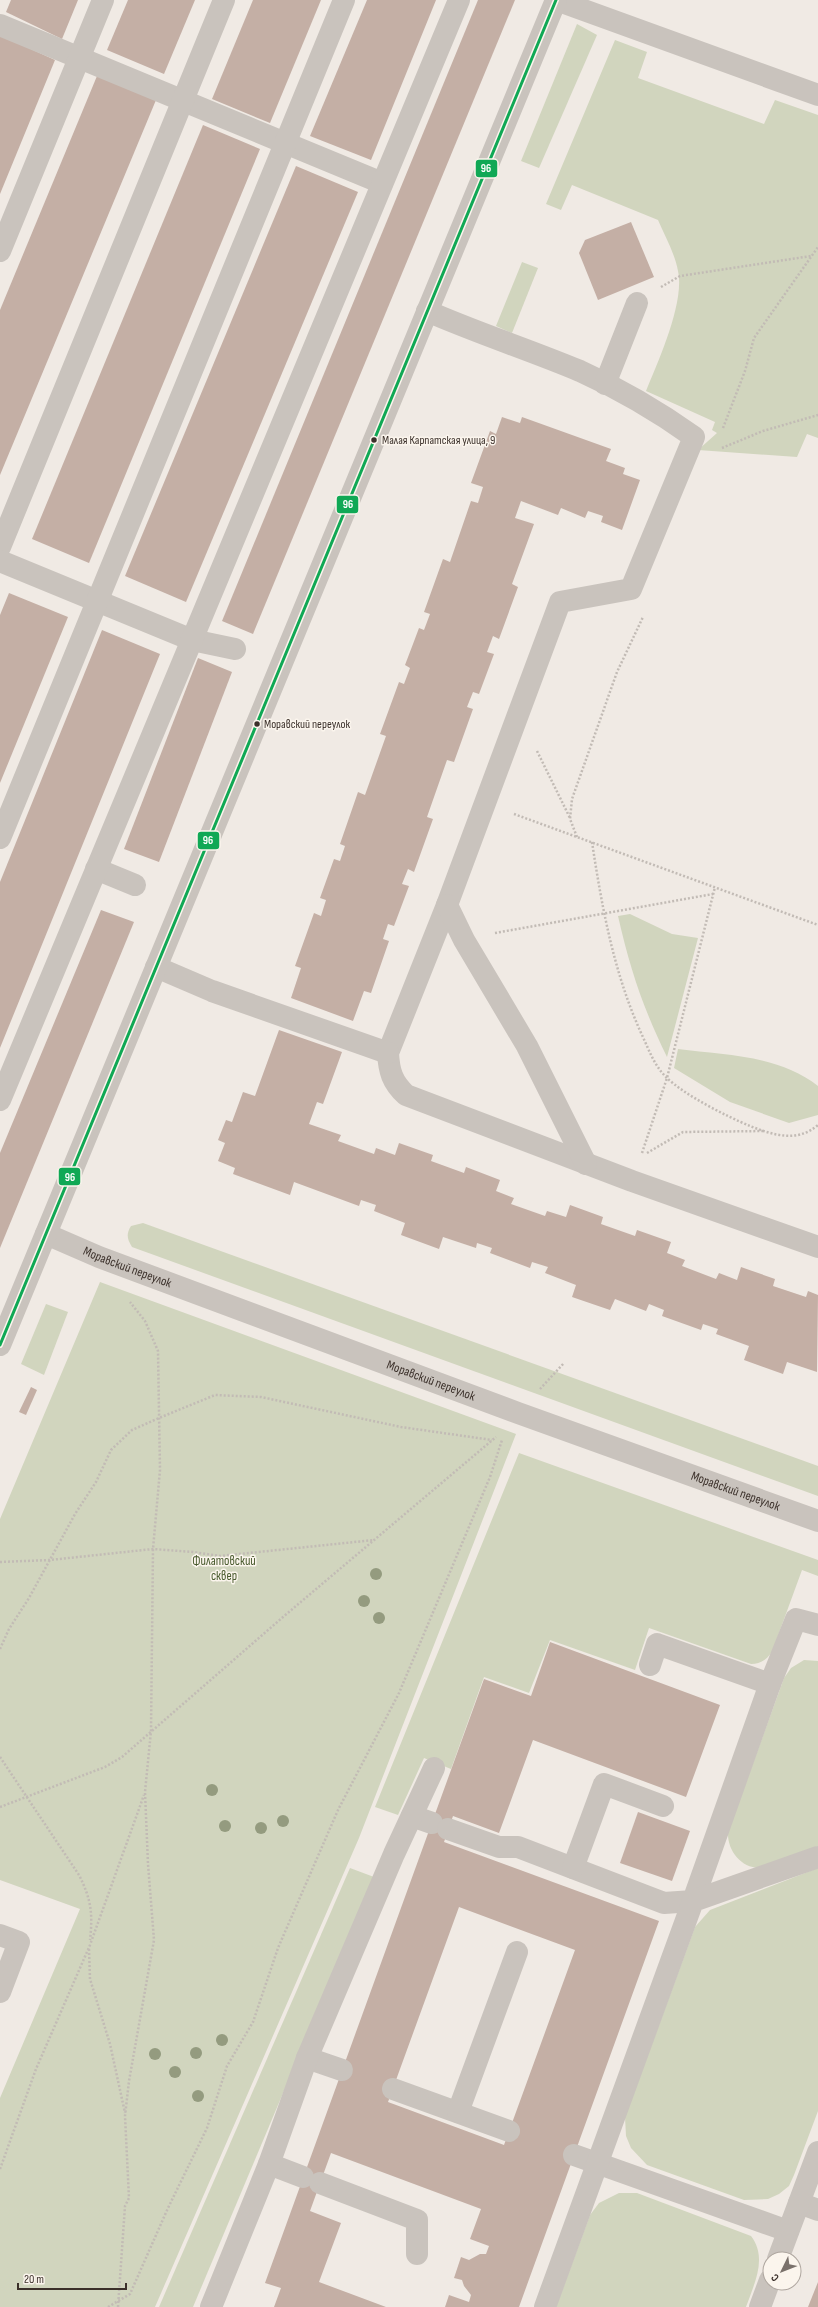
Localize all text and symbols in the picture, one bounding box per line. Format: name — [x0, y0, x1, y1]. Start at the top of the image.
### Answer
line badge: 96 — [475, 159, 498, 178]
text: 96 — [481, 162, 491, 175]
place label: Малая Карпатская улица, 9 — [382, 433, 495, 448]
marker: Малая Карпатская улица, 9 — [369, 435, 379, 445]
line badge: 96 — [336, 495, 359, 514]
text: 96 — [343, 498, 353, 511]
place label: Моравский переулок — [264, 717, 350, 732]
marker: Моравский переулок — [252, 719, 262, 729]
line badge: 96 — [197, 831, 220, 850]
text: 96 — [203, 834, 213, 847]
line badge: 96 — [58, 1167, 81, 1186]
text: 96 — [65, 1171, 75, 1184]
street label: Моравский переулок — [81, 1243, 174, 1291]
street label: Моравский переулок — [384, 1357, 478, 1404]
street label: Моравский переулок — [689, 1468, 782, 1515]
park label: Филатовский сквер — [192, 1553, 256, 1584]
north arrow — [762, 2251, 802, 2291]
scale bar — [18, 2265, 126, 2291]
text: С — [768, 2271, 782, 2284]
text: 20 m — [24, 2272, 44, 2287]

